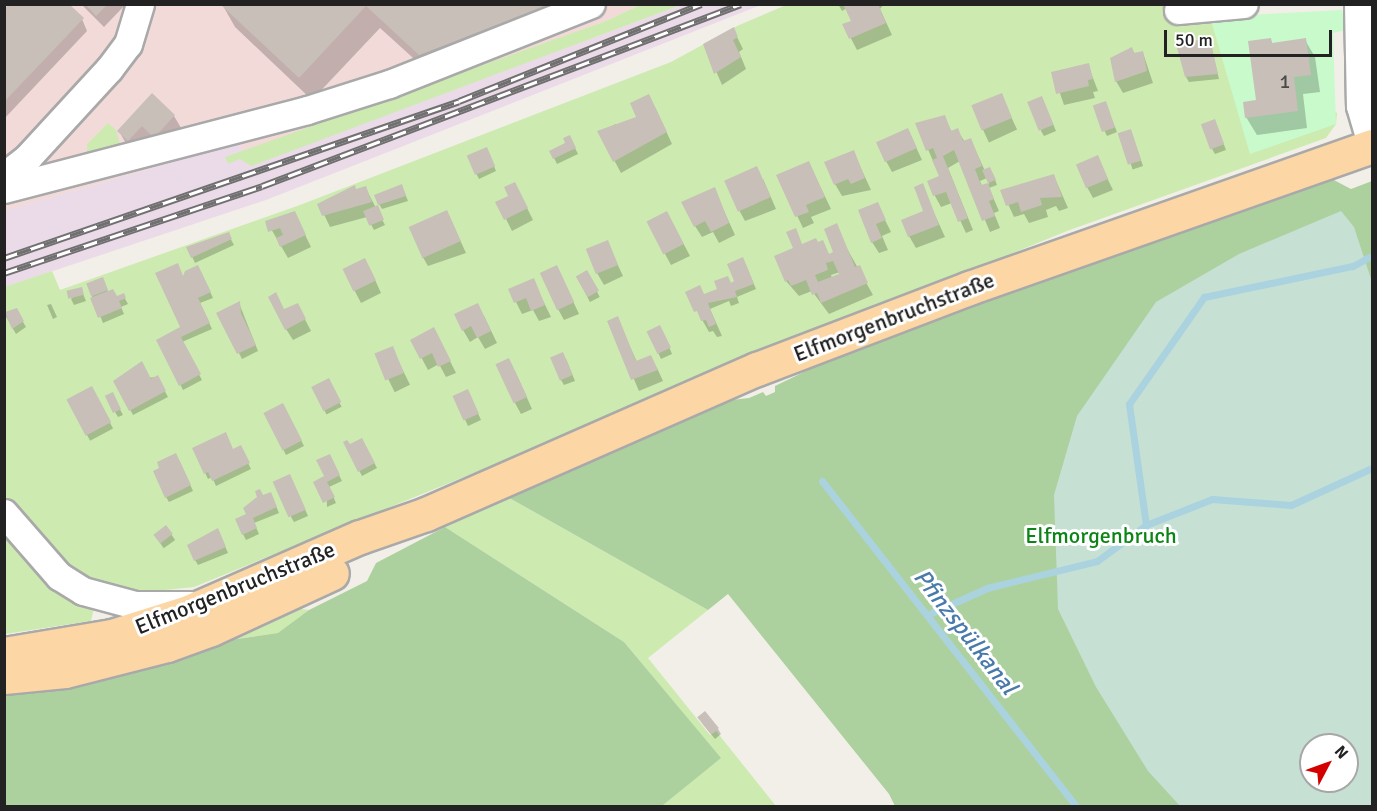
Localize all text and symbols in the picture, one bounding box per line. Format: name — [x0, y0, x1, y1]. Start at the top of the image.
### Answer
scale bar — [1167, 18, 1335, 56]
text: 50 m — [1175, 29, 1213, 51]
house number: 1 — [1280, 69, 1290, 93]
street label: Elfmorgenbruchstraße — [790, 267, 998, 367]
park label: Elfmorgenbruch — [1025, 523, 1177, 549]
street label: Elfmorgenbruchstraße — [131, 536, 339, 640]
water label: Pfinzspülkanal — [907, 563, 1023, 701]
north arrow — [1299, 733, 1359, 793]
text: N — [1330, 742, 1352, 763]

